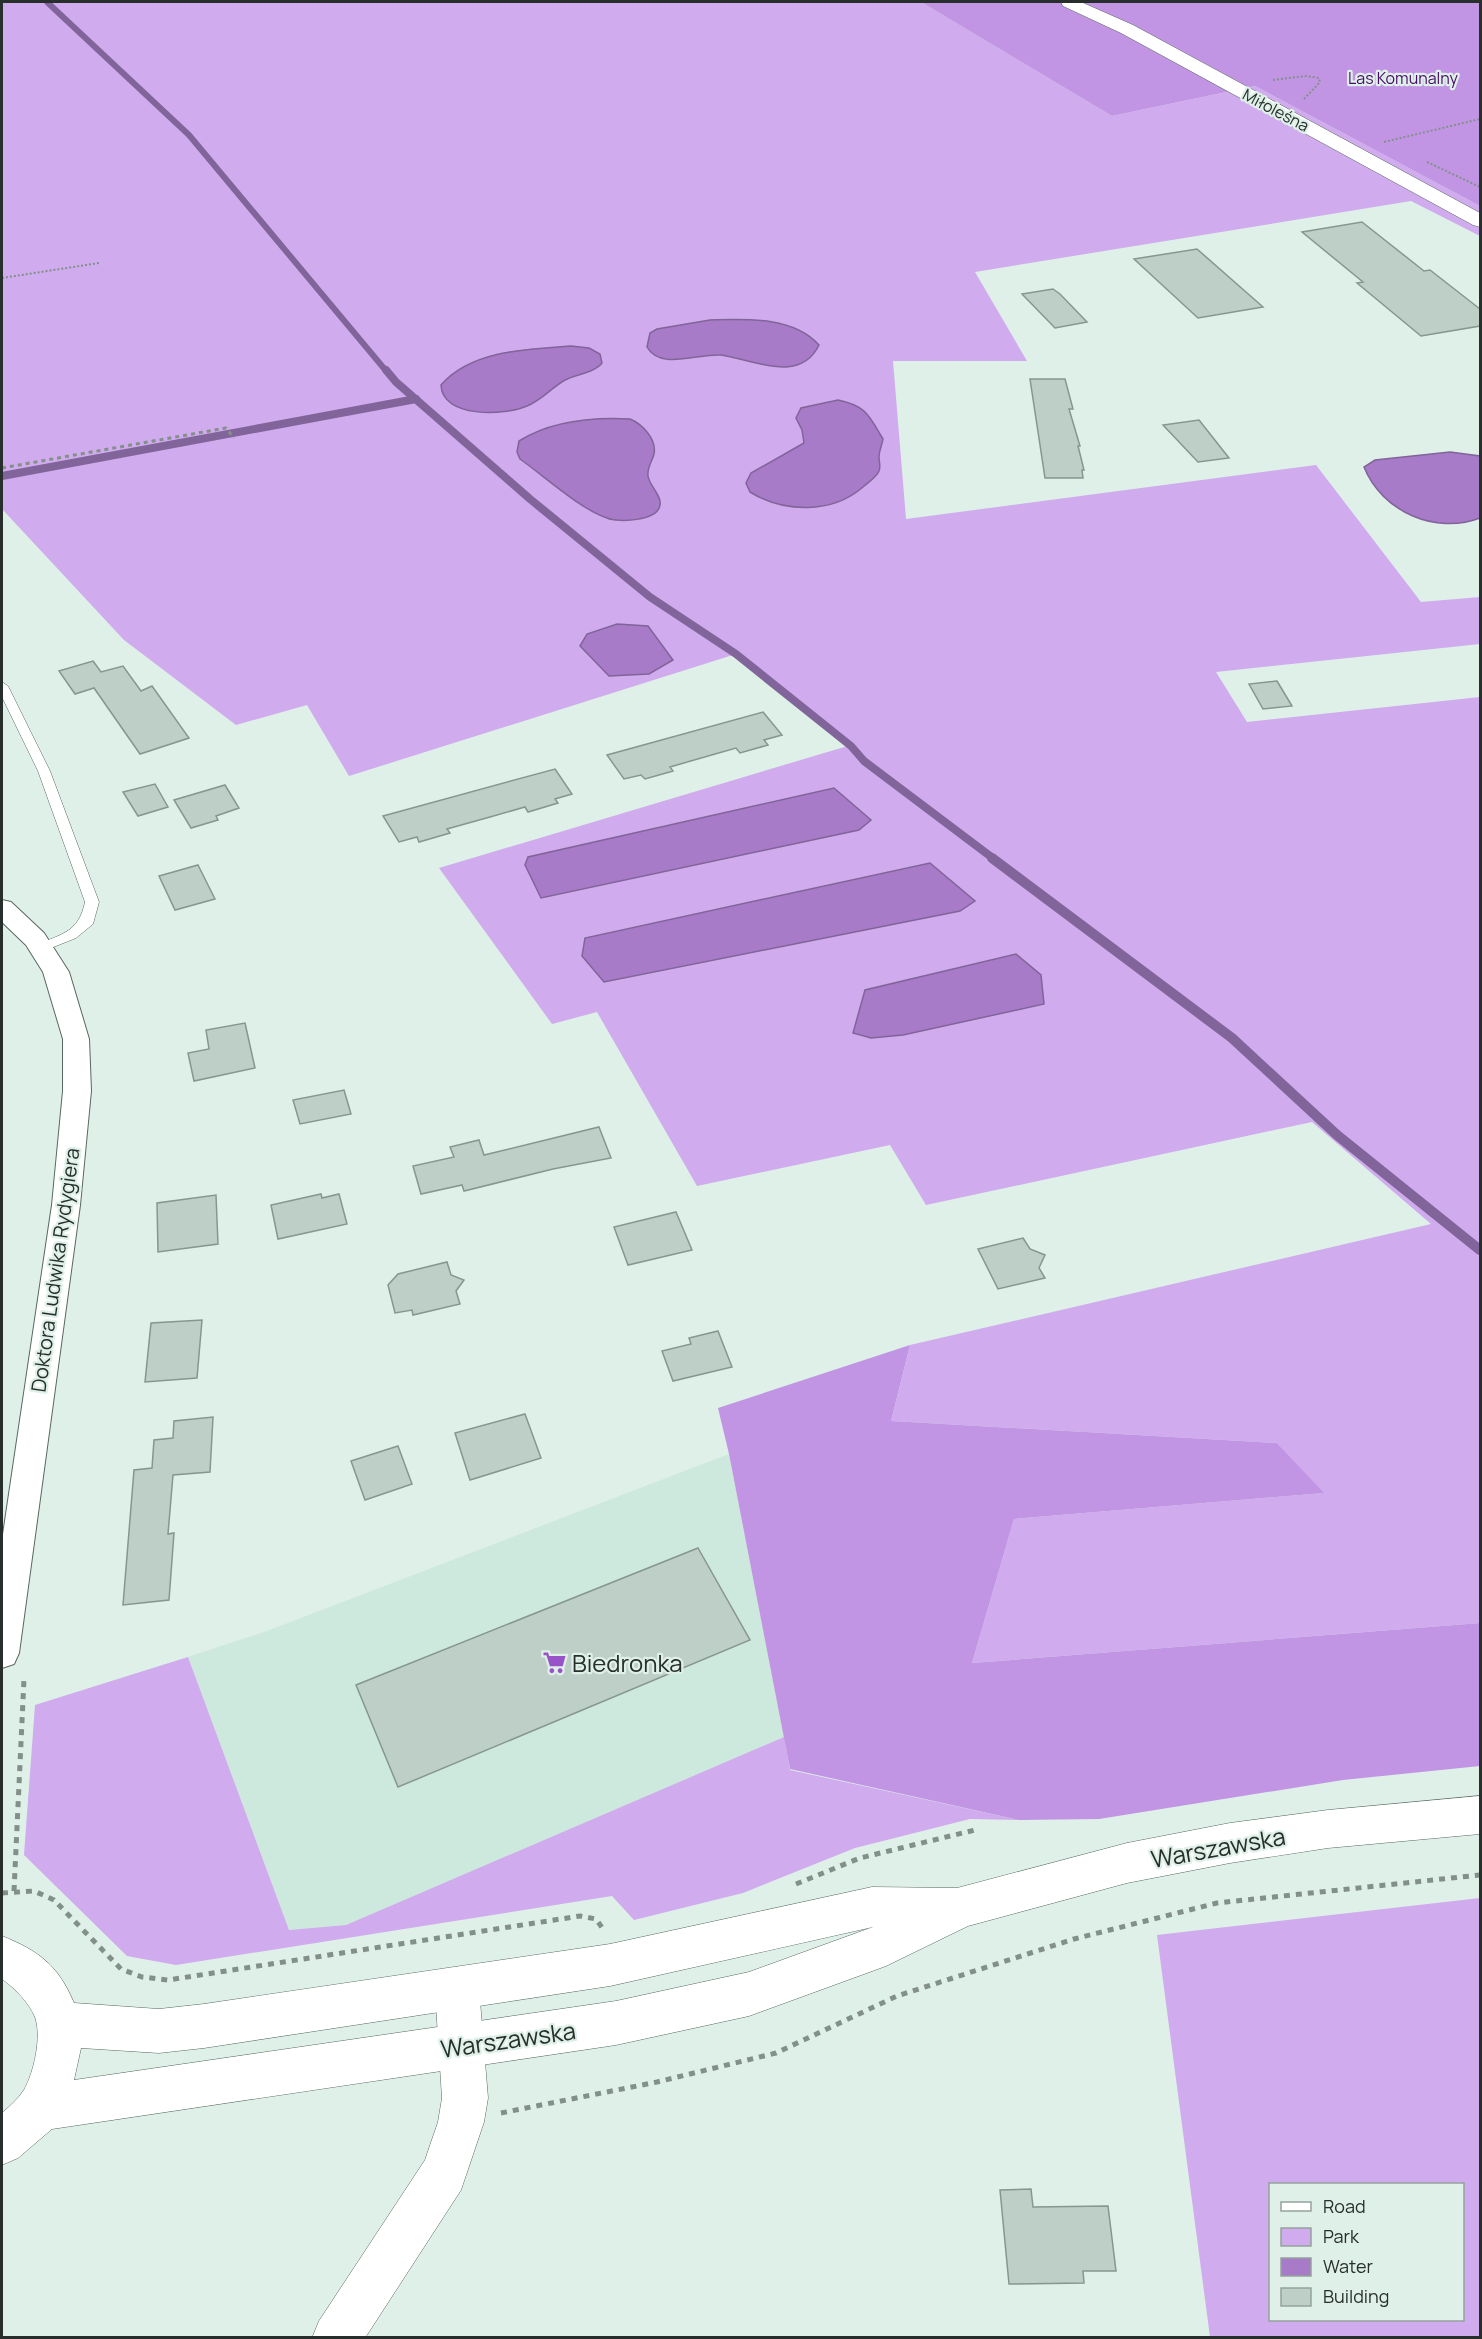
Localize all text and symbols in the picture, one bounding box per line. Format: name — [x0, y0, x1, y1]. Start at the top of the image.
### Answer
park label: Las Komunalny — [1348, 67, 1458, 89]
street label: Miłoleśna — [1239, 83, 1313, 137]
street label: Doktora Ludwika Rydygiera — [24, 1146, 86, 1394]
place label: Biedronka — [572, 1646, 683, 1679]
supermarket icon: Biedronka — [541, 1649, 567, 1675]
street label: Warszawska — [1148, 1819, 1288, 1875]
street label: Warszawska — [438, 2013, 578, 2065]
legend — [1269, 2183, 1464, 2321]
text: Road — [1323, 2194, 1366, 2218]
text: Park — [1323, 2224, 1360, 2248]
text: Water — [1323, 2254, 1373, 2278]
text: Building — [1323, 2284, 1389, 2308]

